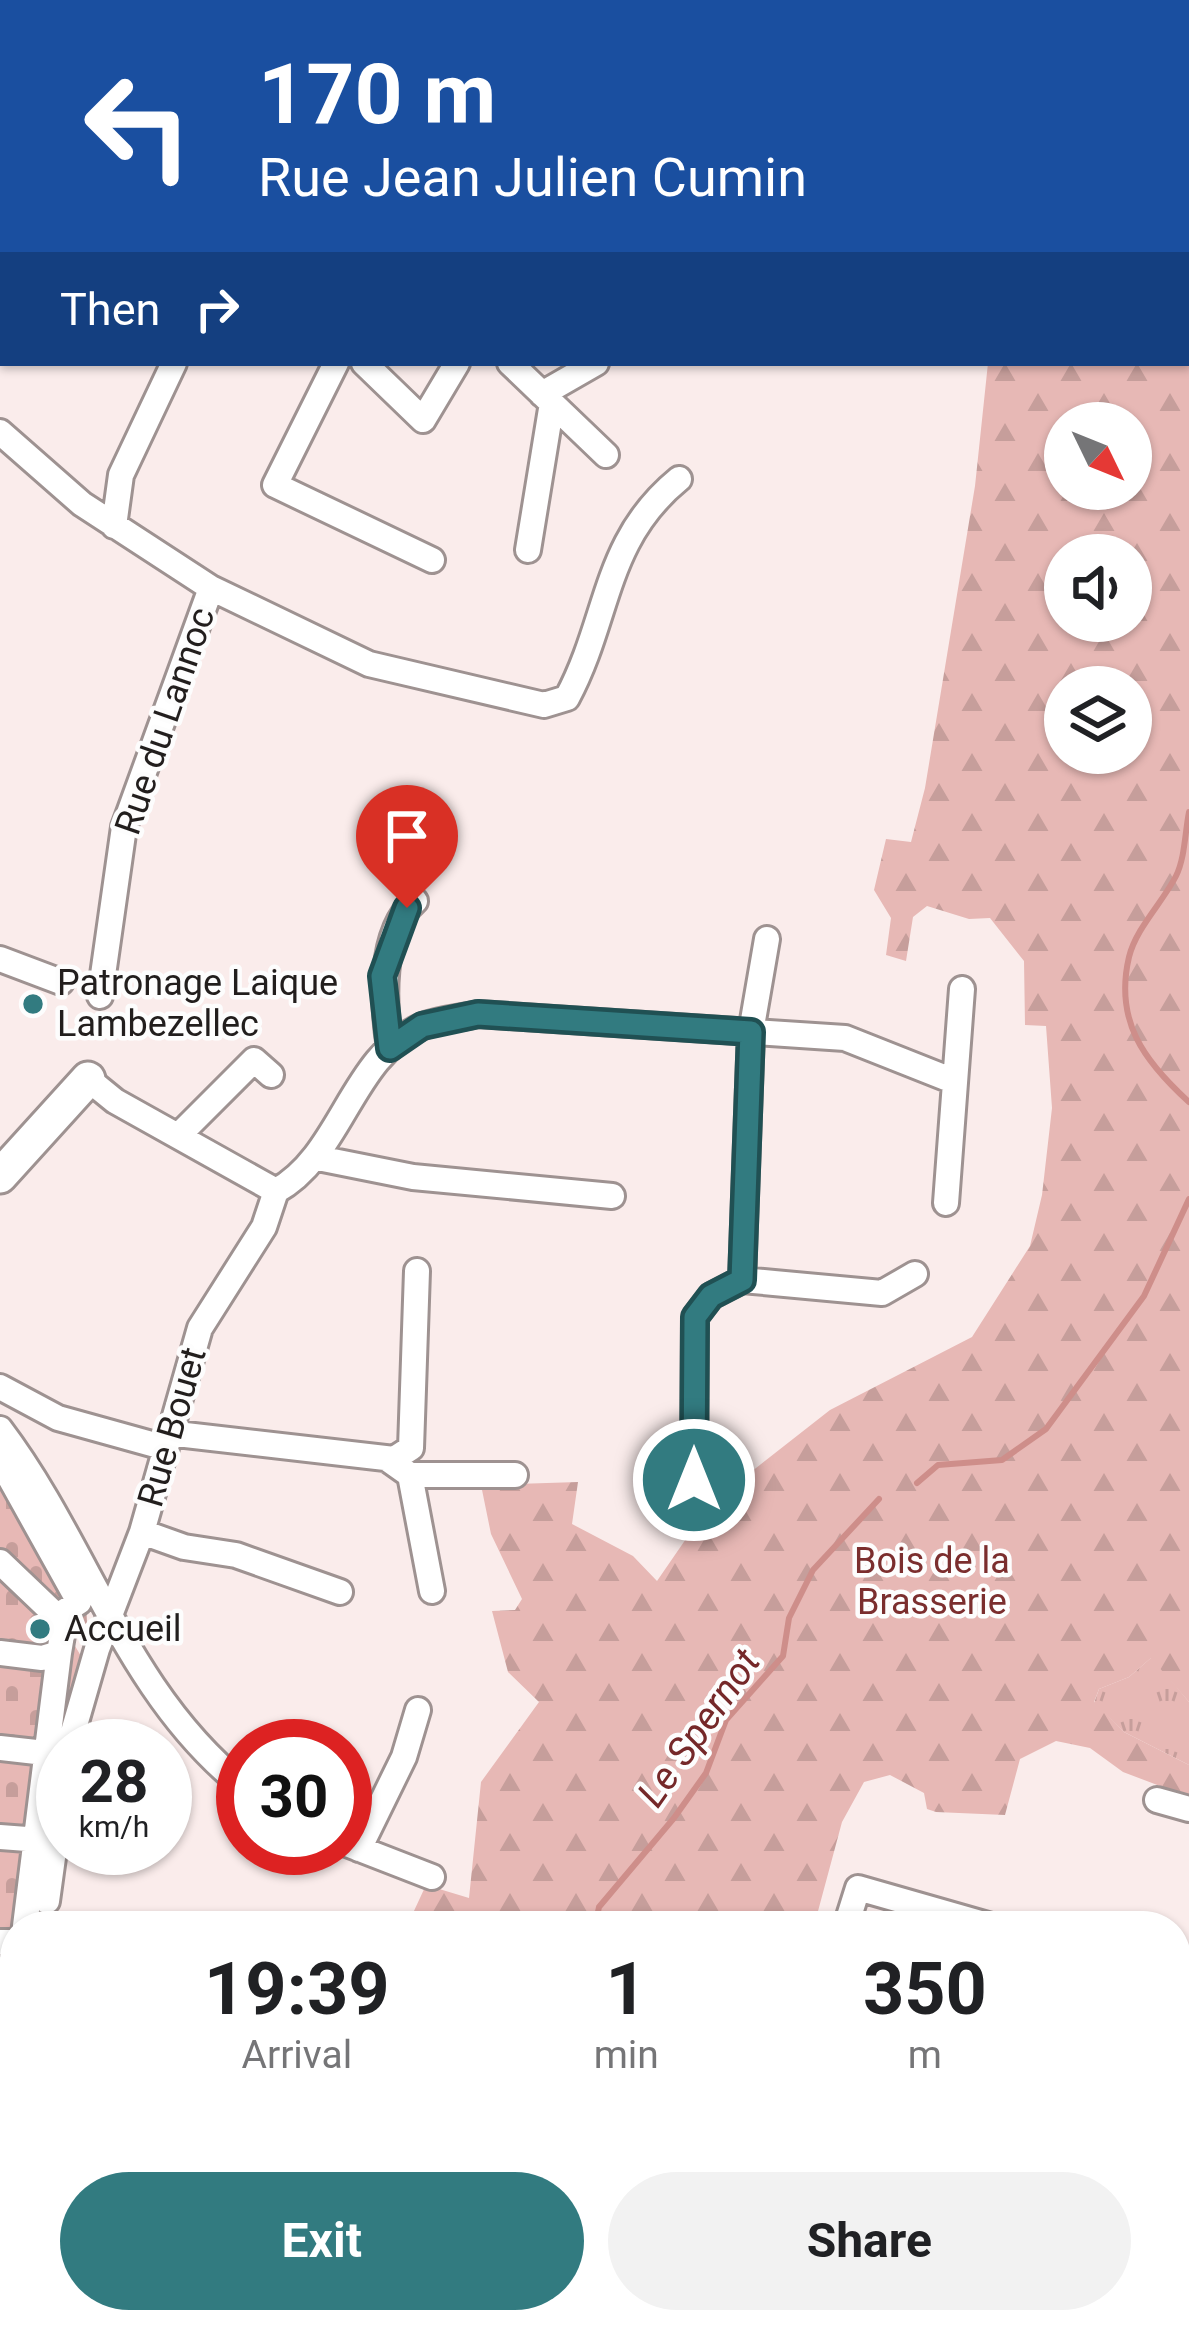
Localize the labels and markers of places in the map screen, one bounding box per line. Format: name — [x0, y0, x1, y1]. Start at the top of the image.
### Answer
pin — [356, 785, 458, 908]
place label: Patronage Laique Lambezellec — [57, 962, 338, 1045]
marker: Patronage Laique Lambezellec — [20, 991, 46, 1017]
place label: Accueil — [64, 1608, 182, 1650]
marker: Accueil — [27, 1616, 53, 1642]

